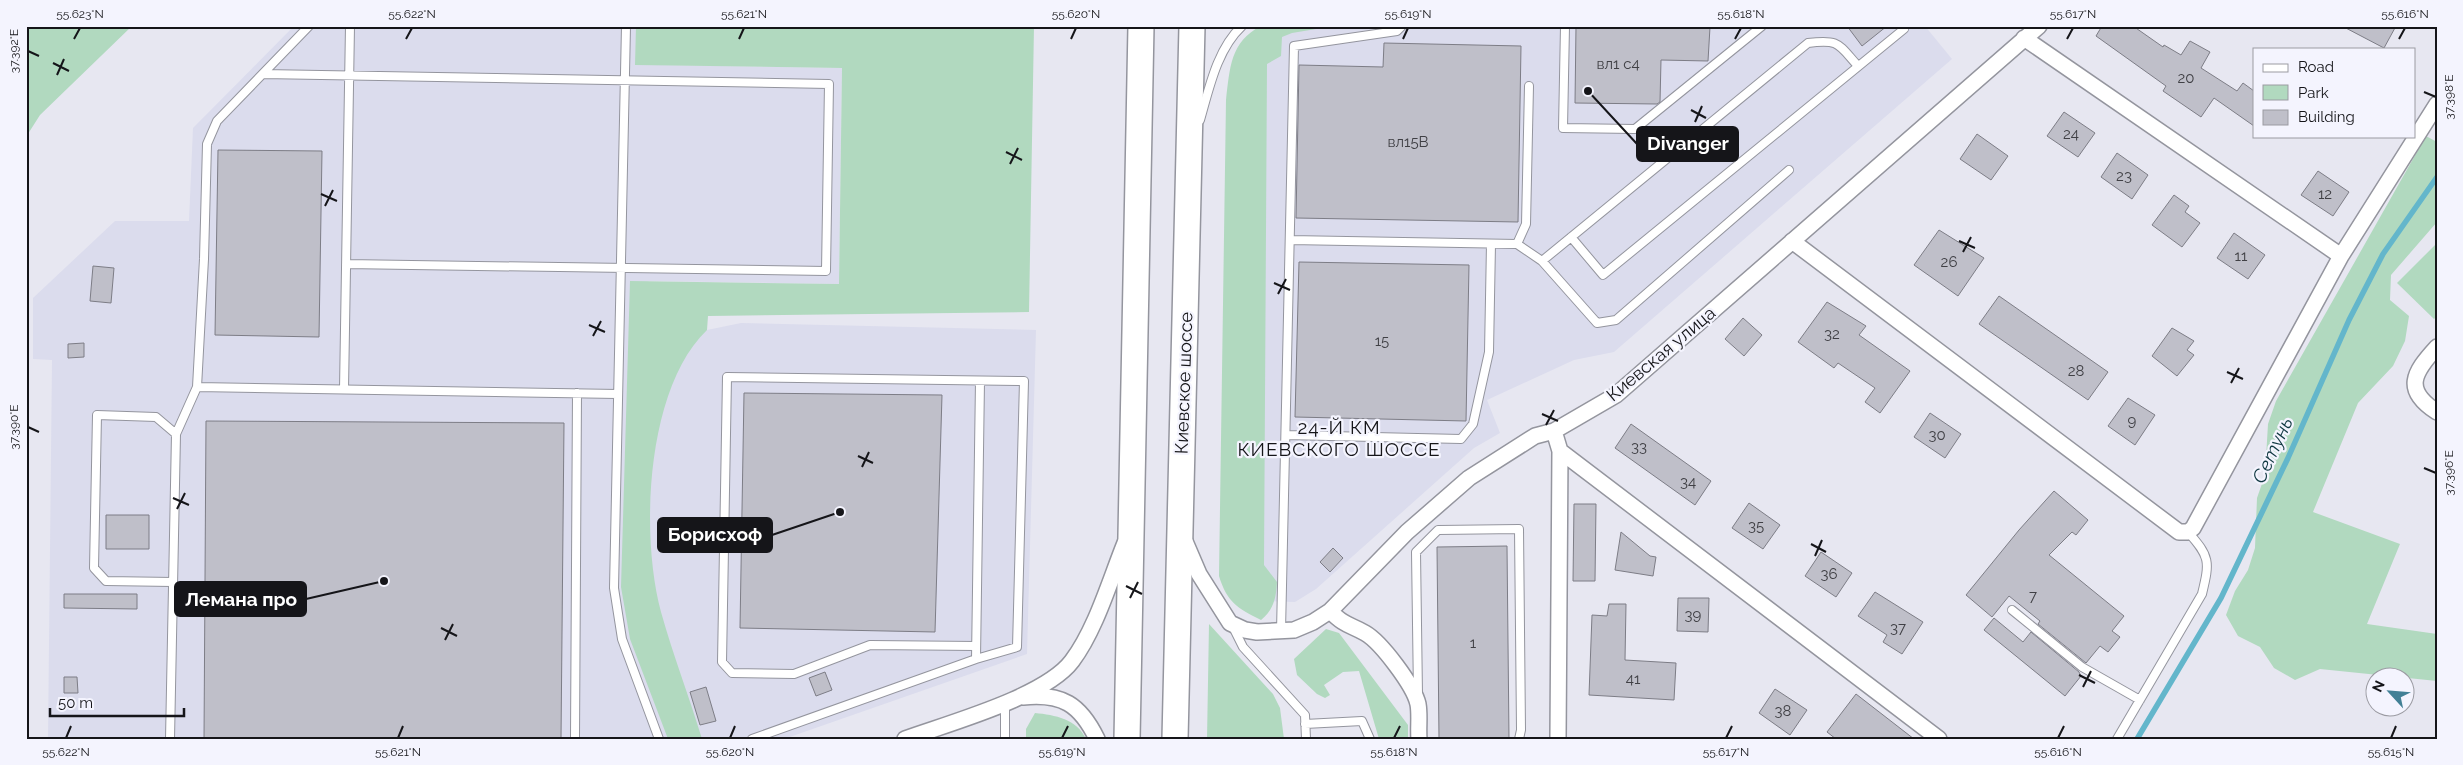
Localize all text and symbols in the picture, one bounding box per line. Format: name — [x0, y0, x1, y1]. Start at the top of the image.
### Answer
text: 55.623°N — [56, 7, 104, 21]
text: 55.622°N — [388, 7, 436, 21]
text: 55.621°N — [721, 7, 767, 21]
text: 55.620°N — [1052, 7, 1100, 21]
text: 55.619°N — [1385, 7, 1431, 21]
text: 55.618°N — [1717, 7, 1765, 21]
text: 55.617°N — [2050, 7, 2096, 21]
text: 55.616°N — [2381, 7, 2429, 21]
text: 37.392°E — [7, 29, 21, 73]
legend — [2253, 48, 2416, 138]
house number: вл1 с4 — [1596, 55, 1640, 73]
text: Road — [2298, 58, 2334, 76]
house number: 20 — [2178, 69, 2195, 87]
text: 37.398°E — [2442, 74, 2456, 120]
text: Park — [2298, 84, 2329, 102]
text: Building — [2298, 108, 2355, 126]
house number: 24 — [2063, 125, 2079, 143]
callout: Divanger — [1637, 127, 1738, 161]
text: Divanger — [1647, 132, 1730, 154]
house number: вл15В — [1387, 133, 1429, 151]
house number: 23 — [2116, 167, 2132, 185]
house number: 12 — [2318, 185, 2332, 203]
house number: 11 — [2235, 247, 2248, 265]
house number: 26 — [1941, 253, 1957, 271]
street label: Киевская улица — [1602, 302, 1719, 405]
street label: Киевское шоссе — [1171, 311, 1196, 454]
house number: 32 — [1824, 325, 1840, 343]
house number: 15 — [1375, 332, 1389, 350]
house number: 28 — [2068, 362, 2084, 380]
text: 37.390°E — [7, 404, 21, 450]
house number: 9 — [2128, 412, 2137, 430]
water label: Сетунь — [2247, 413, 2297, 487]
district label: 24-Й КМ КИЕВСКОГО ШОССЕ — [1237, 416, 1441, 460]
house number: 30 — [1928, 426, 1946, 444]
house number: 33 — [1631, 438, 1647, 456]
text: 37.396°E — [2442, 450, 2456, 496]
house number: 34 — [1680, 473, 1696, 491]
house number: 35 — [1748, 517, 1764, 535]
callout: Борисхоф — [658, 518, 772, 552]
text: Борисхоф — [668, 523, 762, 545]
house number: 36 — [1820, 565, 1838, 583]
callout: Лемана про — [175, 582, 306, 616]
house number: 7 — [2029, 587, 2037, 605]
text: Лемана про — [185, 588, 297, 610]
house number: 39 — [1685, 606, 1702, 624]
house number: 37 — [1890, 619, 1906, 637]
house number: 1 — [1470, 634, 1477, 652]
north arrow — [2366, 668, 2416, 718]
house number: 41 — [1626, 670, 1641, 688]
text: N — [2369, 678, 2388, 695]
scale bar — [50, 685, 184, 717]
text: 50 m — [58, 694, 93, 712]
house number: 38 — [1775, 702, 1792, 720]
text: 55.622°N — [42, 745, 90, 759]
text: 55.621°N — [375, 745, 421, 759]
text: 55.620°N — [706, 745, 754, 759]
text: 55.619°N — [1039, 745, 1085, 759]
text: 55.618°N — [1370, 745, 1418, 759]
text: 55.617°N — [1703, 745, 1749, 759]
text: 55.616°N — [2034, 745, 2082, 759]
text: 55.615°N — [2368, 745, 2414, 759]

